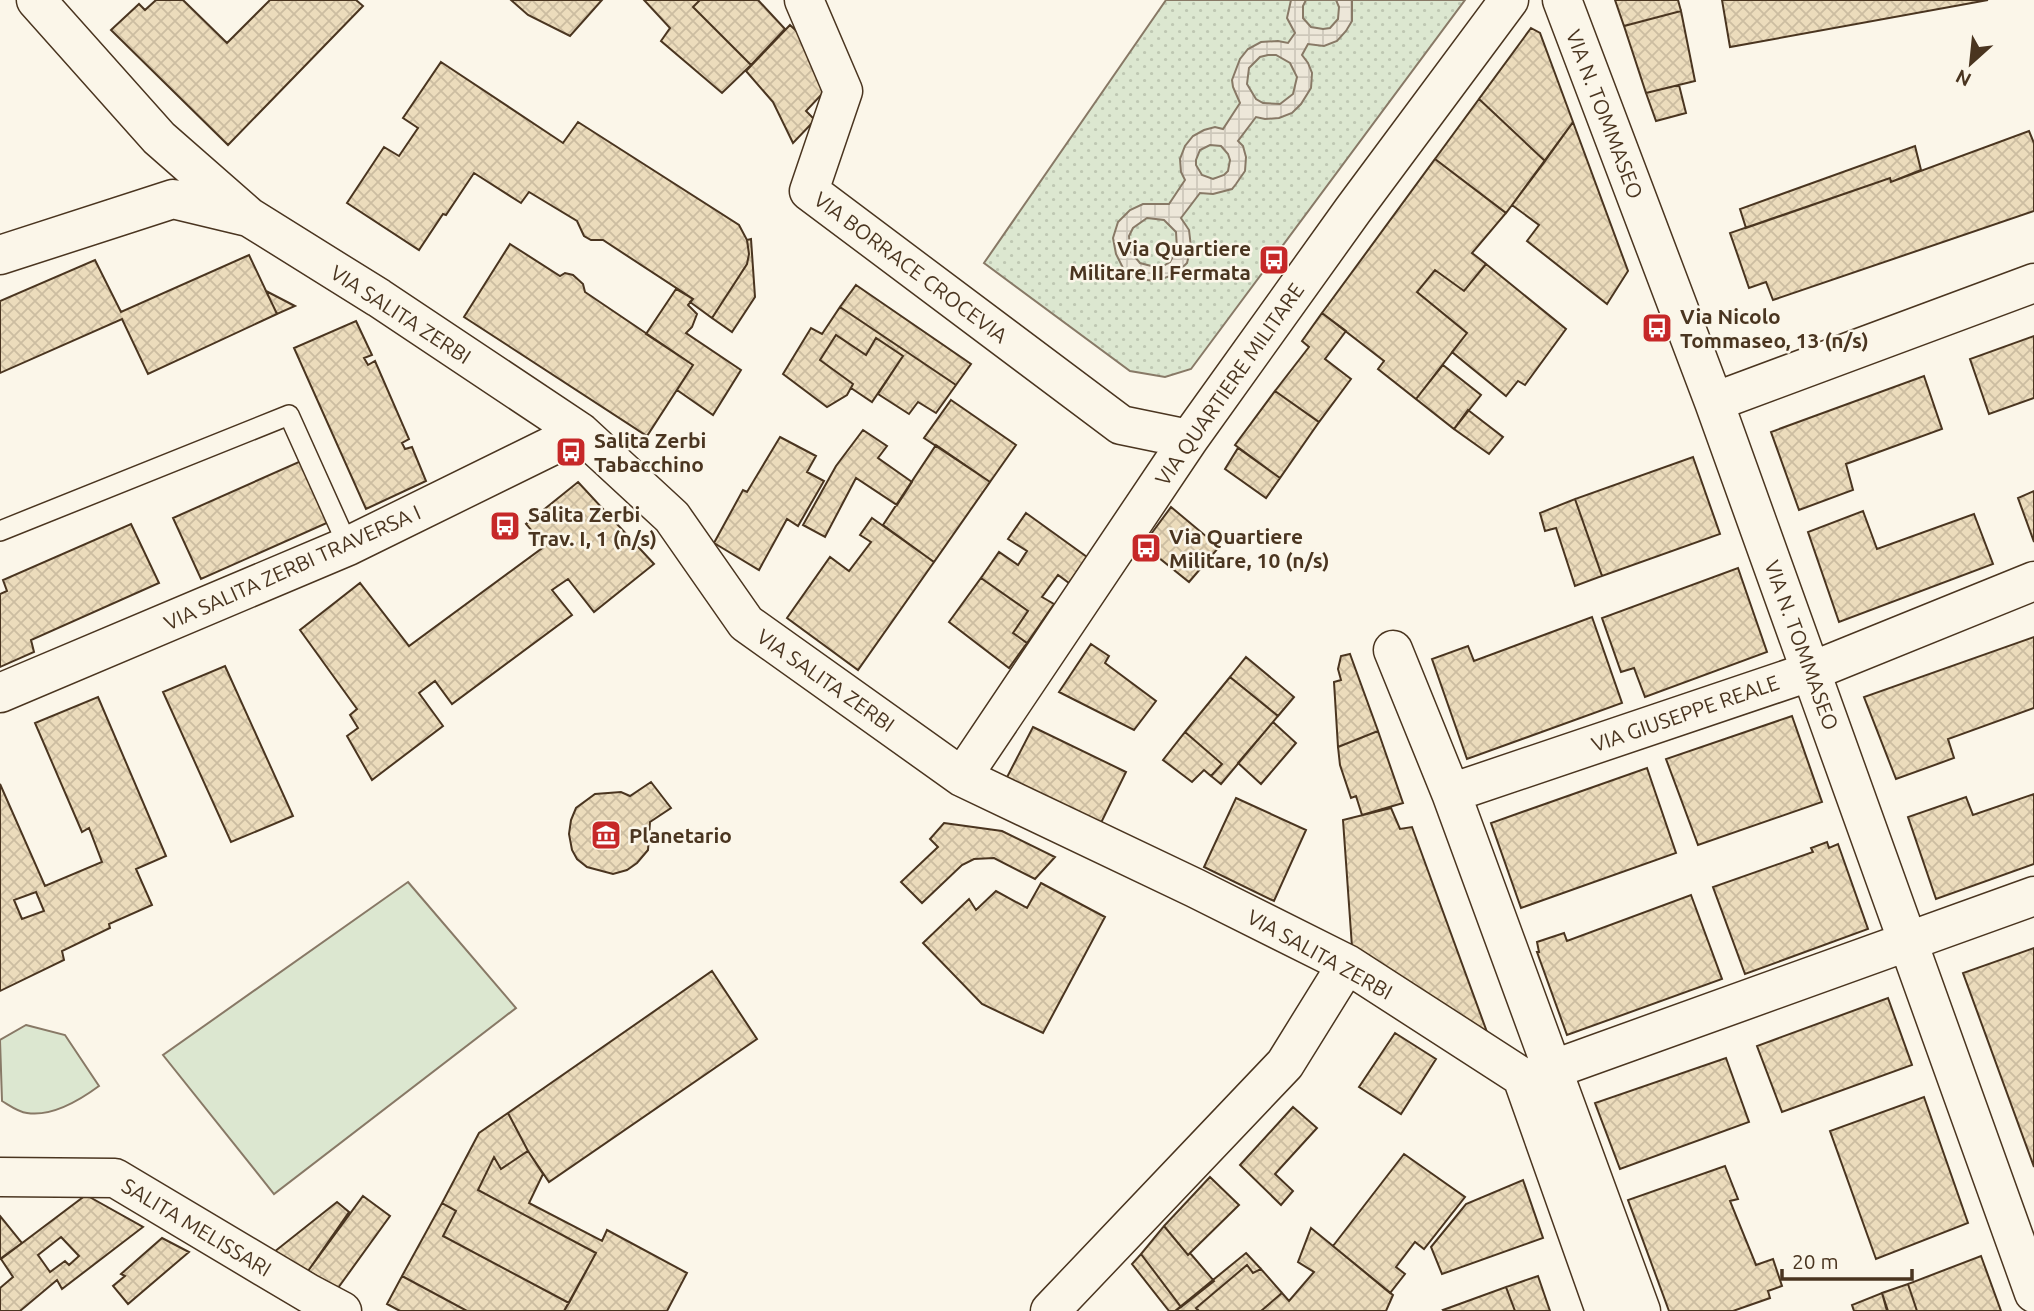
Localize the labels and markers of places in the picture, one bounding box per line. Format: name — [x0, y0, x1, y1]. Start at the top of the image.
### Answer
place label: Via Quartiere Militare II Fermata — [1069, 236, 1251, 284]
bus stop icon: Via Quartiere Militare II Fermata — [1257, 243, 1291, 277]
place label: Via Nicolo Tommaseo, 13 (n/s) — [1680, 304, 1869, 352]
bus stop icon: Via Nicolo Tommaseo, 13 (n/s) — [1640, 311, 1674, 345]
place label: Salita Zerbi Tabacchino — [594, 428, 706, 476]
bus stop icon: Salita Zerbi Tabacchino — [554, 435, 588, 469]
place label: Salita Zerbi Trav. I, 1 (n/s) — [528, 502, 657, 550]
bus stop icon: Salita Zerbi Trav. I, 1 (n/s) — [488, 509, 522, 543]
place label: Via Quartiere Militare, 10 (n/s) — [1169, 524, 1330, 572]
bus stop icon: Via Quartiere Militare, 10 (n/s) — [1129, 531, 1163, 565]
museum icon: Planetario — [589, 818, 623, 852]
place label: Planetario — [629, 823, 732, 847]

